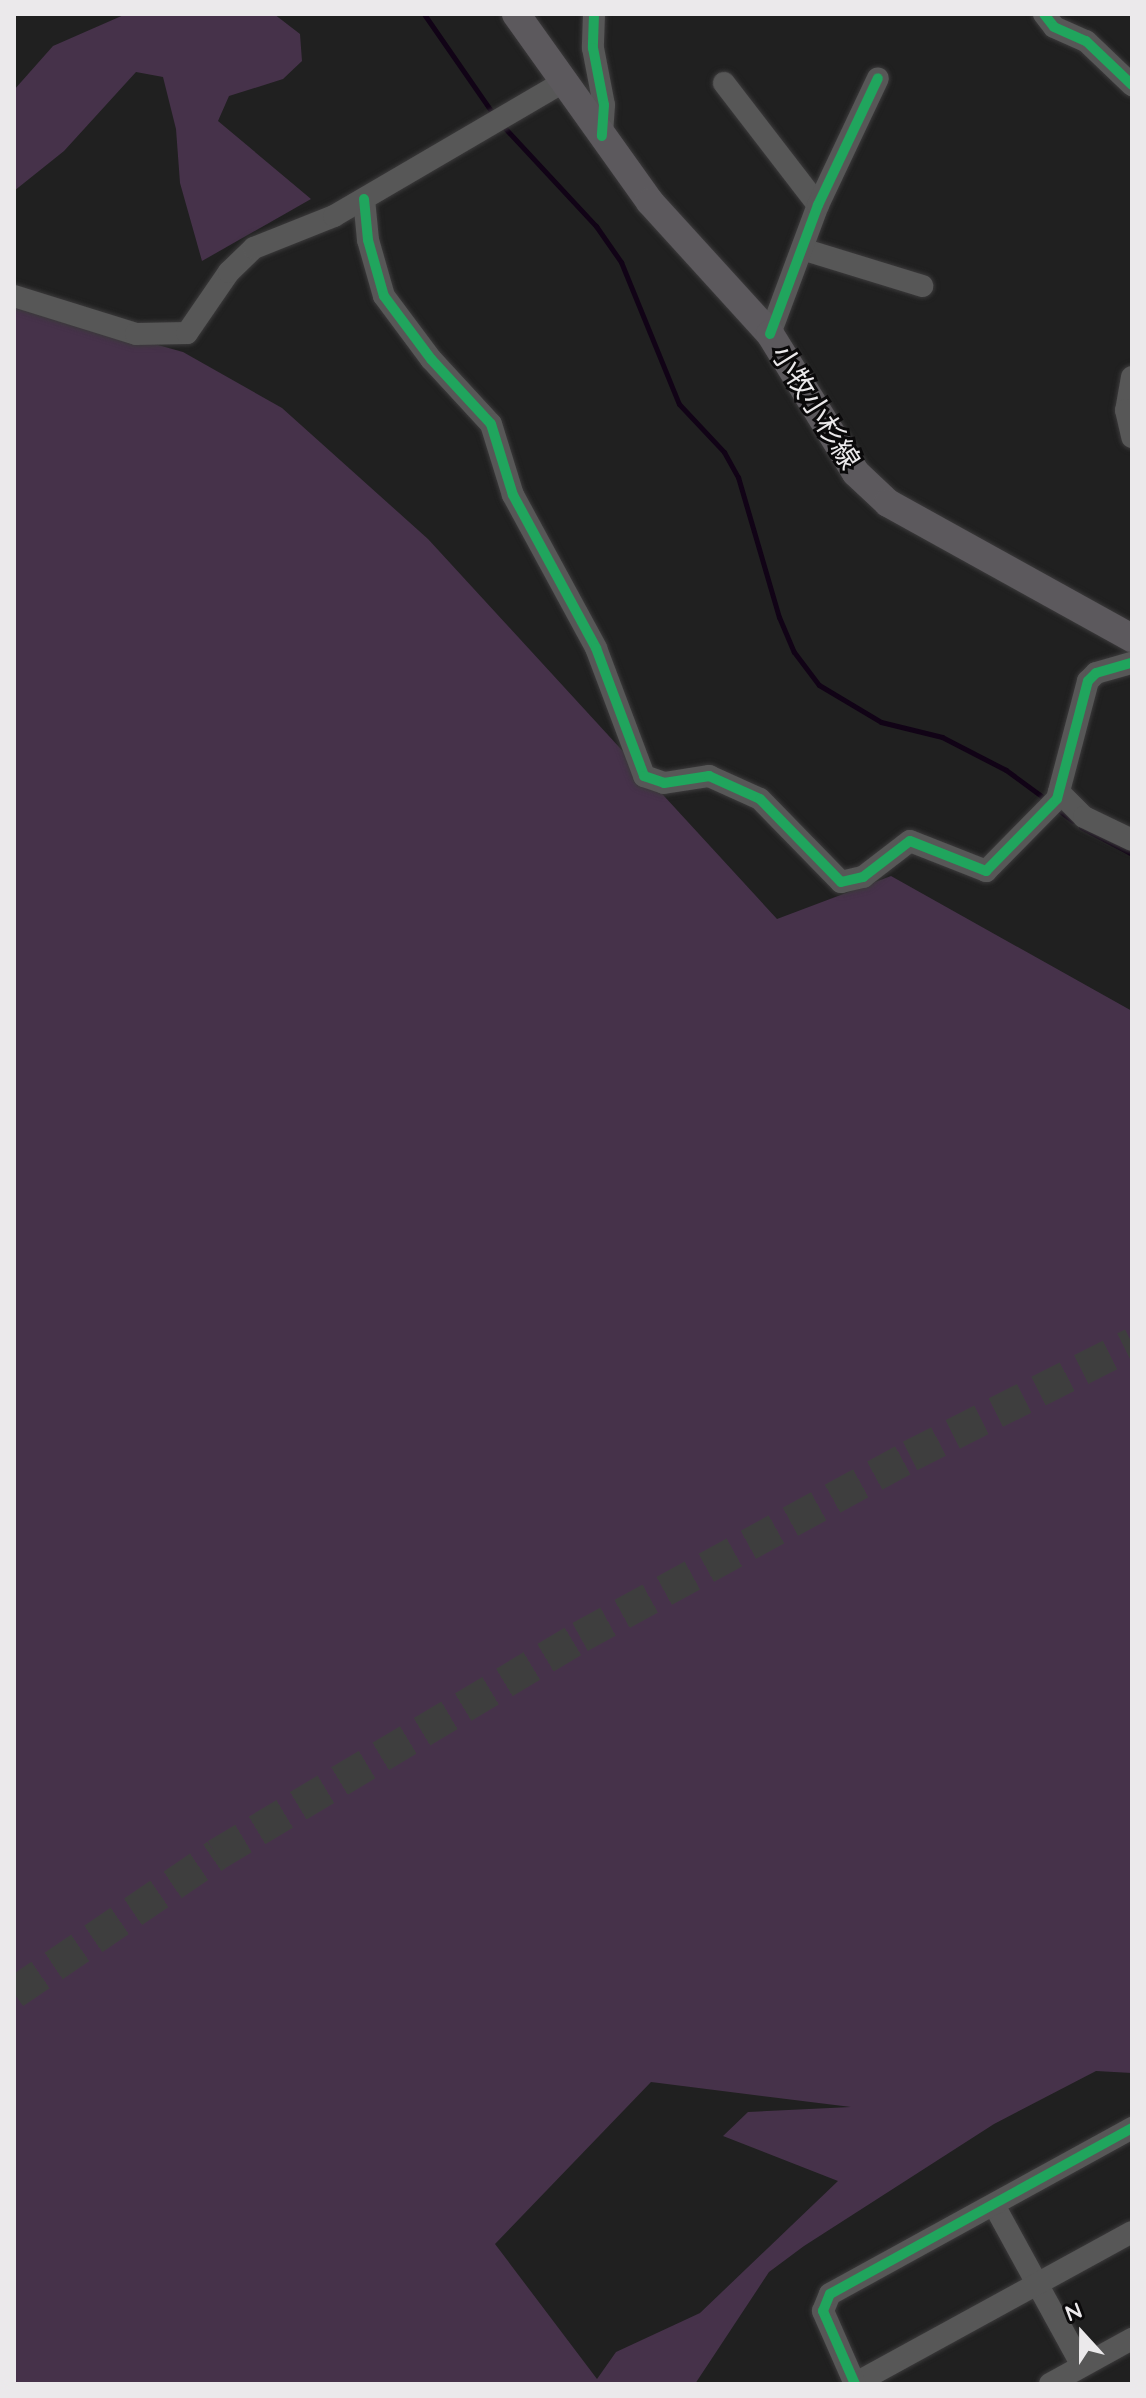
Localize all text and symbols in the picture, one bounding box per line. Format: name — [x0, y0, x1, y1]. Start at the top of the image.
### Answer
street label: 小牧小杉線 — [765, 339, 867, 475]
north arrow — [1042, 2294, 1122, 2374]
text: N — [1061, 2296, 1086, 2328]

